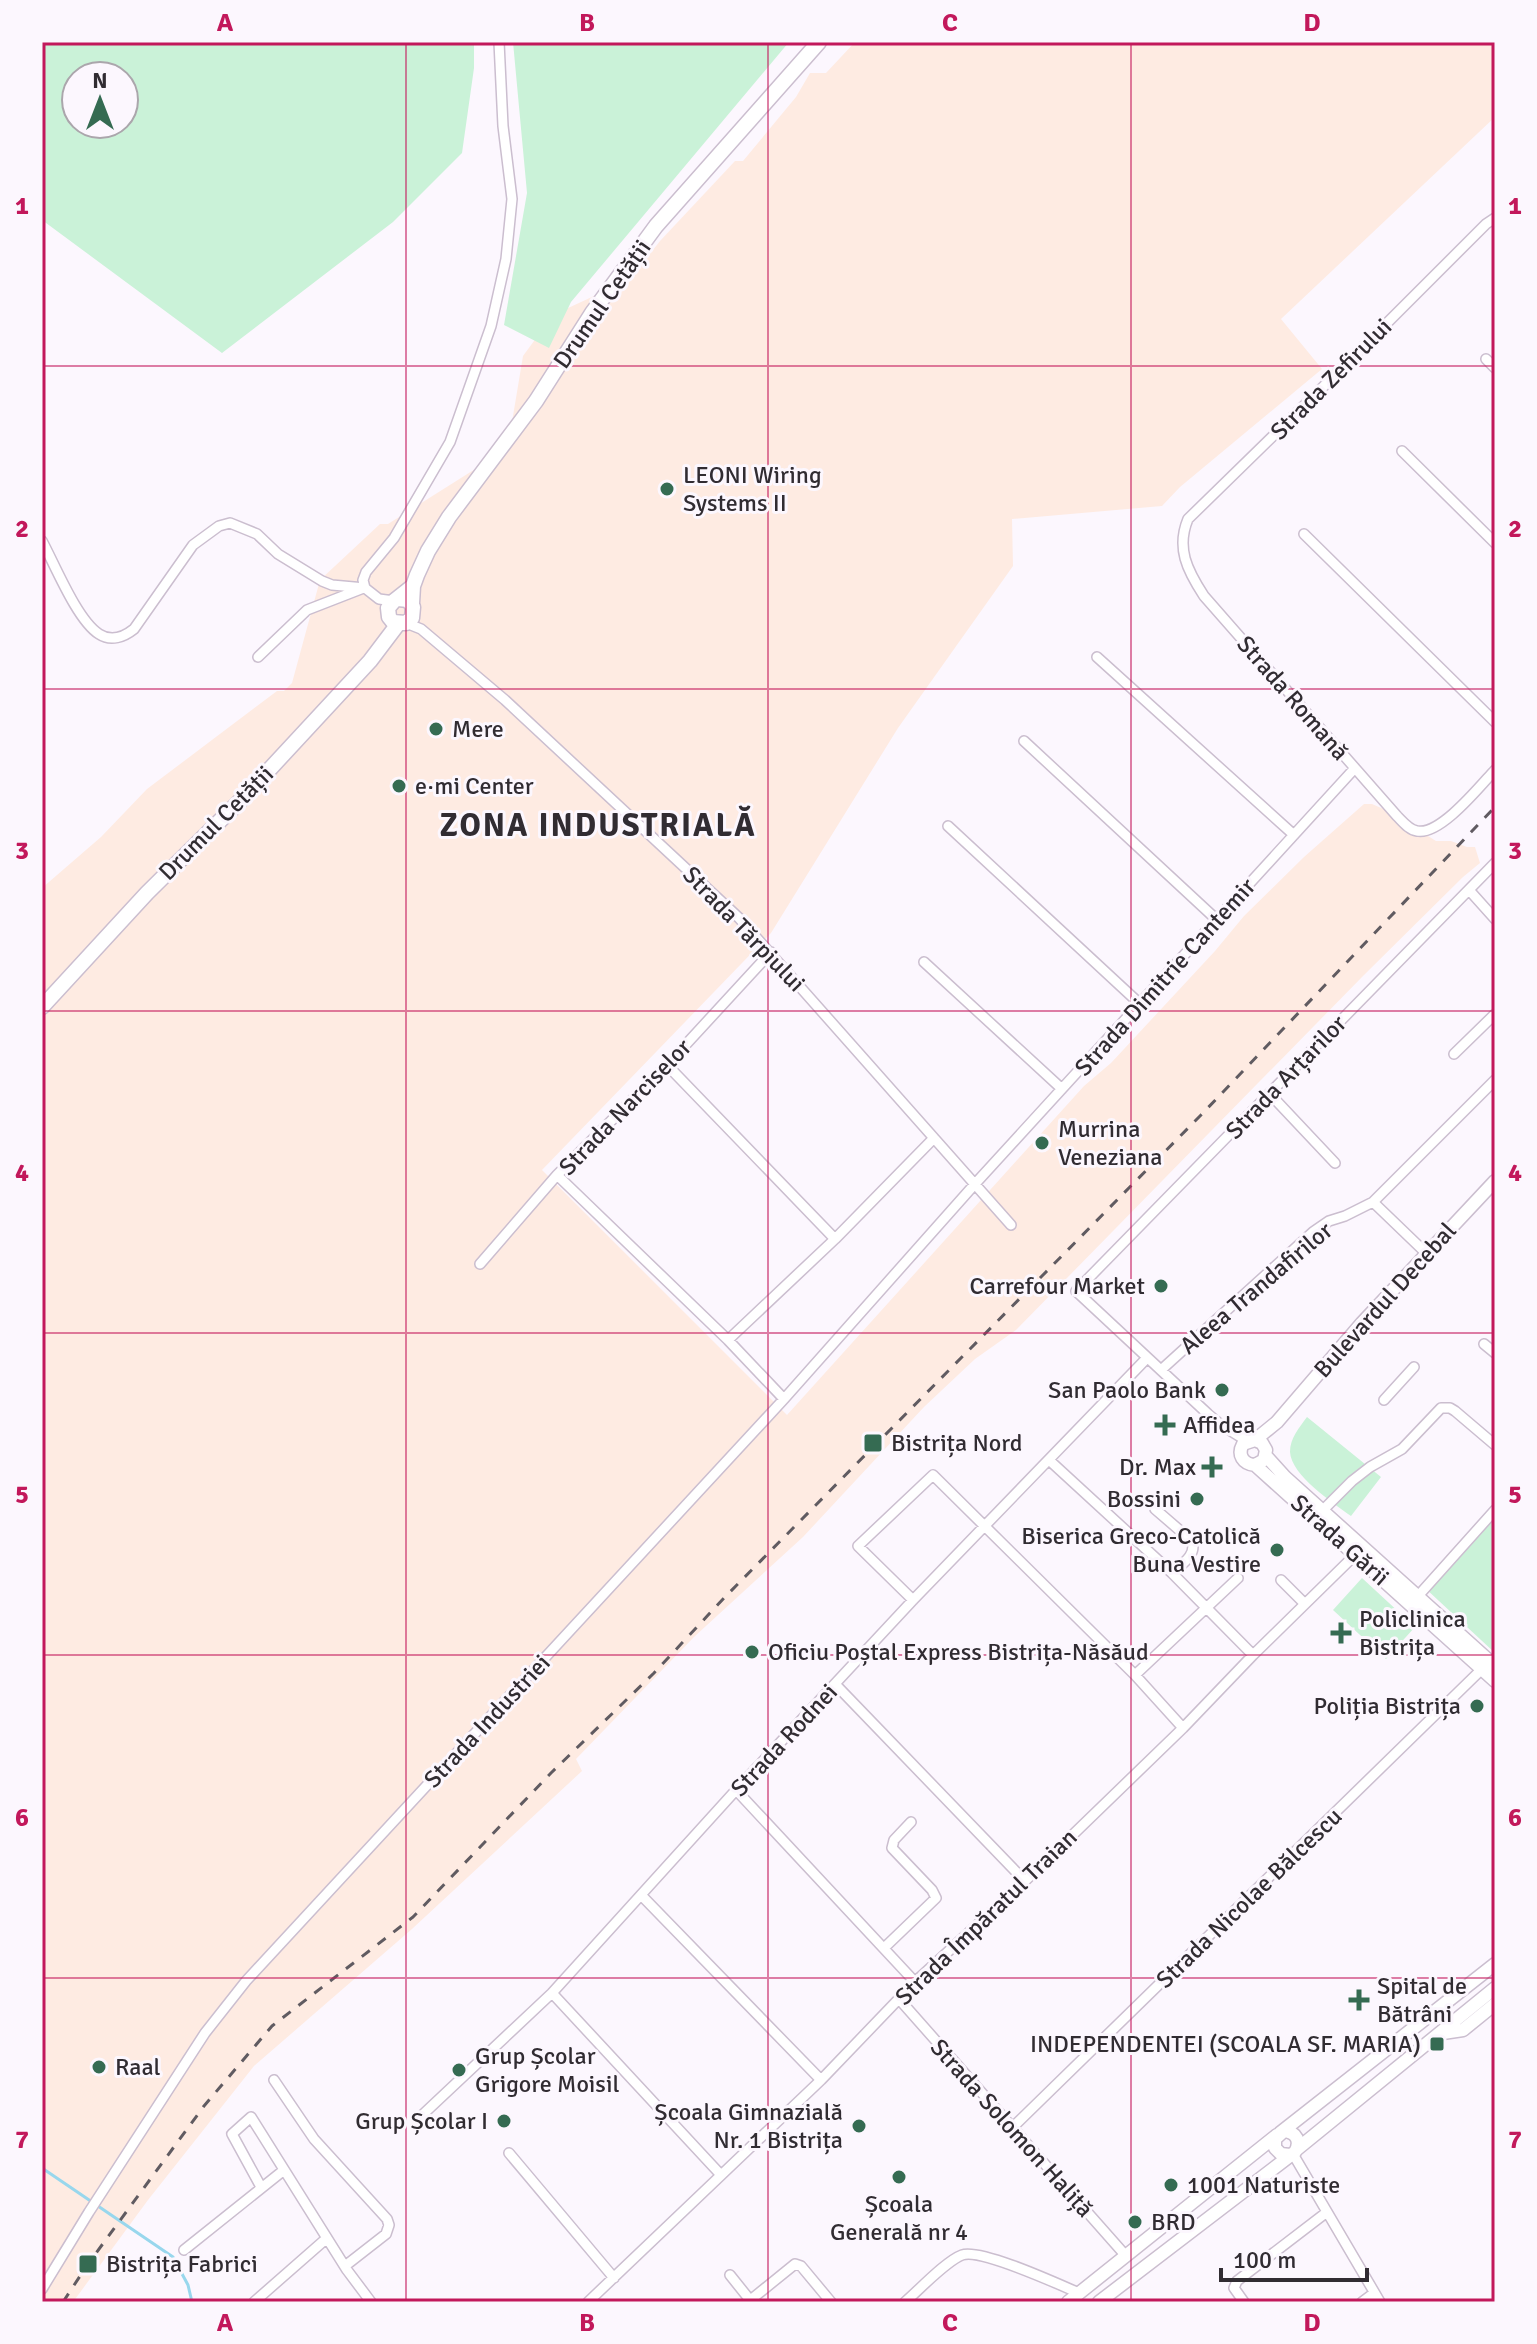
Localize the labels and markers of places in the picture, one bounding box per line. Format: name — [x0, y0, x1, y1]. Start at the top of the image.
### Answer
place label: LEONI Wiring Systems II — [683, 460, 822, 518]
marker: LEONI Wiring Systems II — [658, 480, 676, 498]
place label: Mere — [452, 714, 504, 744]
marker: Mere — [427, 720, 445, 738]
place label: e·mi Center — [415, 771, 534, 801]
marker: e·mi Center — [390, 777, 408, 795]
place label: Murrina Veneziana — [1058, 1114, 1162, 1172]
marker: Murrina Veneziana — [1033, 1134, 1051, 1152]
place label: Carrefour Market — [969, 1271, 1145, 1301]
marker: Carrefour Market — [1152, 1277, 1170, 1295]
place label: San Paolo Bank — [1048, 1375, 1206, 1405]
marker: San Paolo Bank — [1213, 1381, 1231, 1399]
place label: Affidea — [1183, 1410, 1255, 1440]
marker: Affidea — [1154, 1414, 1176, 1436]
place label: Bistrița Nord — [891, 1428, 1023, 1458]
marker: Bistrița Nord — [862, 1432, 884, 1454]
place label: Dr. Max — [1119, 1452, 1196, 1482]
marker: Dr. Max — [1203, 1458, 1221, 1476]
place label: Bossini — [1107, 1484, 1181, 1514]
marker: Bossini — [1188, 1490, 1206, 1508]
place label: Biserica Greco-Catolică Buna Vestire — [1021, 1521, 1261, 1579]
marker: Biserica Greco-Catolică Buna Vestire — [1268, 1541, 1286, 1559]
place label: Policlinica Bistrița — [1359, 1604, 1466, 1662]
marker: Policlinica Bistrița — [1330, 1622, 1352, 1644]
place label: Oficiu Poștal Express Bistrița-Năsăud — [768, 1637, 1149, 1667]
marker: Oficiu Poștal Express Bistrița-Năsăud — [743, 1643, 761, 1661]
place label: Poliția Bistrița — [1314, 1691, 1461, 1721]
marker: Poliția Bistrița — [1468, 1697, 1486, 1715]
place label: Spital de Bătrâni — [1377, 1971, 1467, 2029]
marker: Spital de Bătrâni — [1348, 1989, 1370, 2011]
place label: INDEPENDENTEI (SCOALA SF. MARIA) — [1030, 2029, 1421, 2059]
marker: INDEPENDENTEI (SCOALA SF. MARIA) — [1428, 2035, 1446, 2053]
place label: Grup Școlar Grigore Moisil — [475, 2041, 619, 2099]
place label: Raal — [115, 2052, 161, 2082]
marker: Raal — [90, 2058, 108, 2076]
marker: Grup Școlar Grigore Moisil — [450, 2061, 468, 2079]
place label: Școala Gimnazială Nr. 1 Bistrița — [654, 2097, 843, 2155]
place label: Grup Școlar I — [355, 2106, 488, 2136]
marker: Grup Școlar I — [495, 2112, 513, 2130]
marker: Școala Gimnazială Nr. 1 Bistrița — [850, 2117, 868, 2135]
marker: Școala Generală nr 4 — [890, 2168, 908, 2186]
place label: 1001 Naturiste — [1187, 2170, 1340, 2200]
marker: 1001 Naturiste — [1162, 2176, 1180, 2194]
place label: Școala Generală nr 4 — [830, 2189, 968, 2247]
place label: BRD — [1151, 2207, 1195, 2237]
marker: BRD — [1126, 2213, 1144, 2231]
place label: Bistrița Fabrici — [106, 2249, 258, 2279]
marker: Bistrița Fabrici — [77, 2253, 99, 2275]

